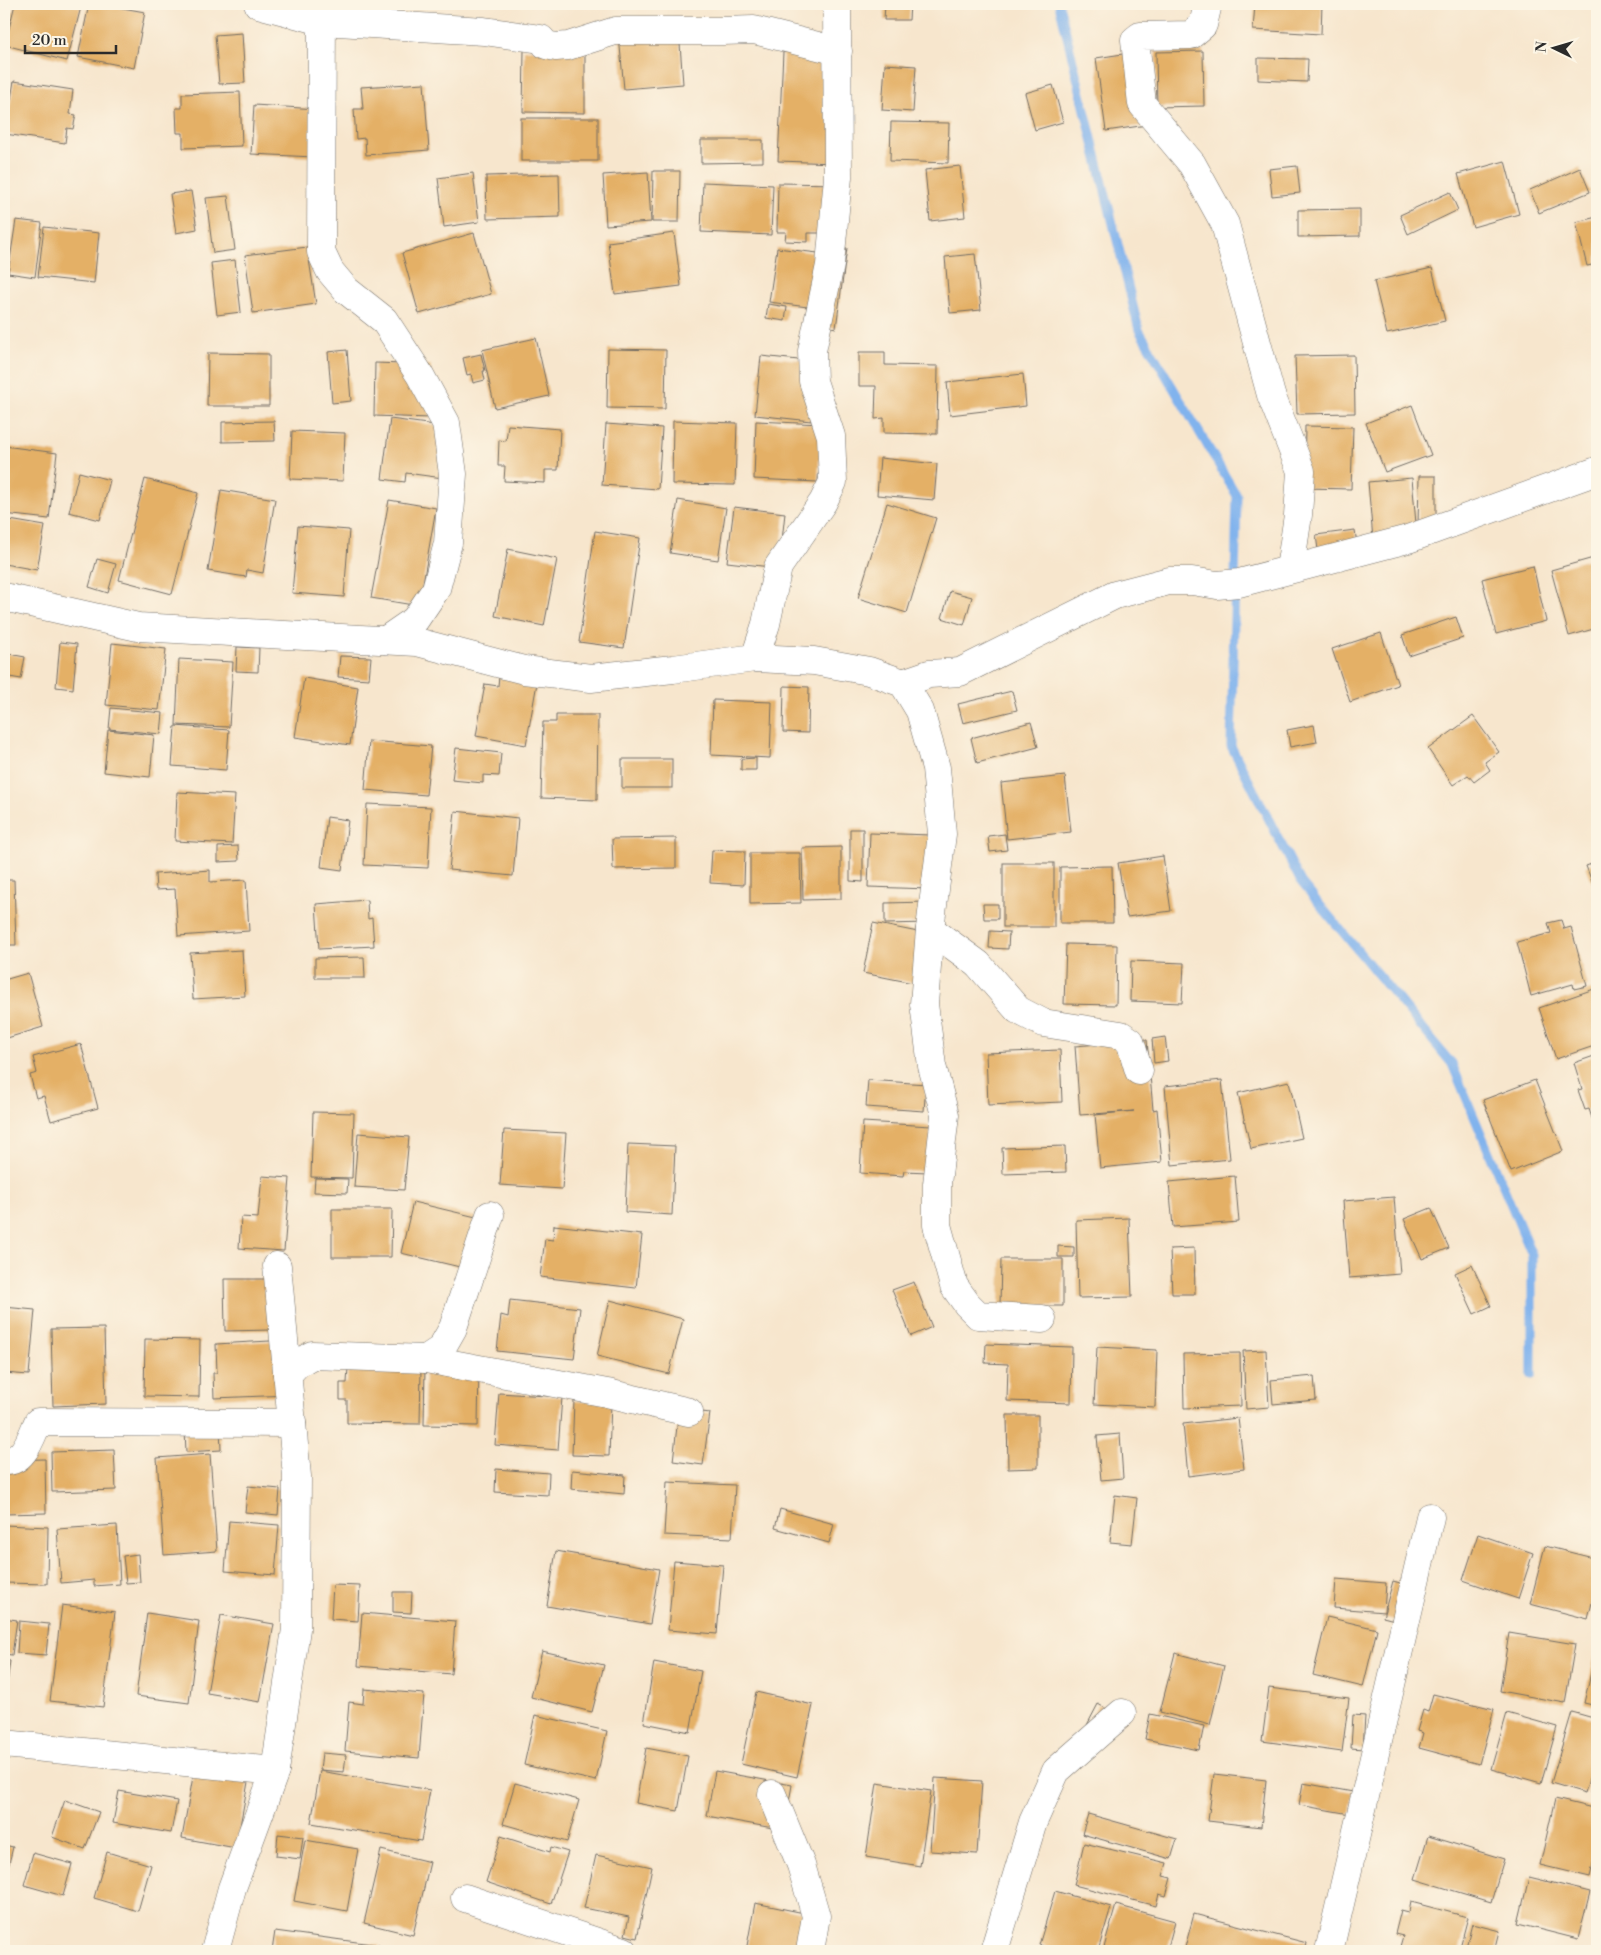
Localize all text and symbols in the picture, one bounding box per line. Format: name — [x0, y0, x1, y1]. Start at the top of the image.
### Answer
scale bar — [25, 22, 116, 54]
north arrow — [1528, 22, 1578, 72]
text: 20 m — [32, 31, 67, 50]
text: N — [1533, 41, 1551, 53]

